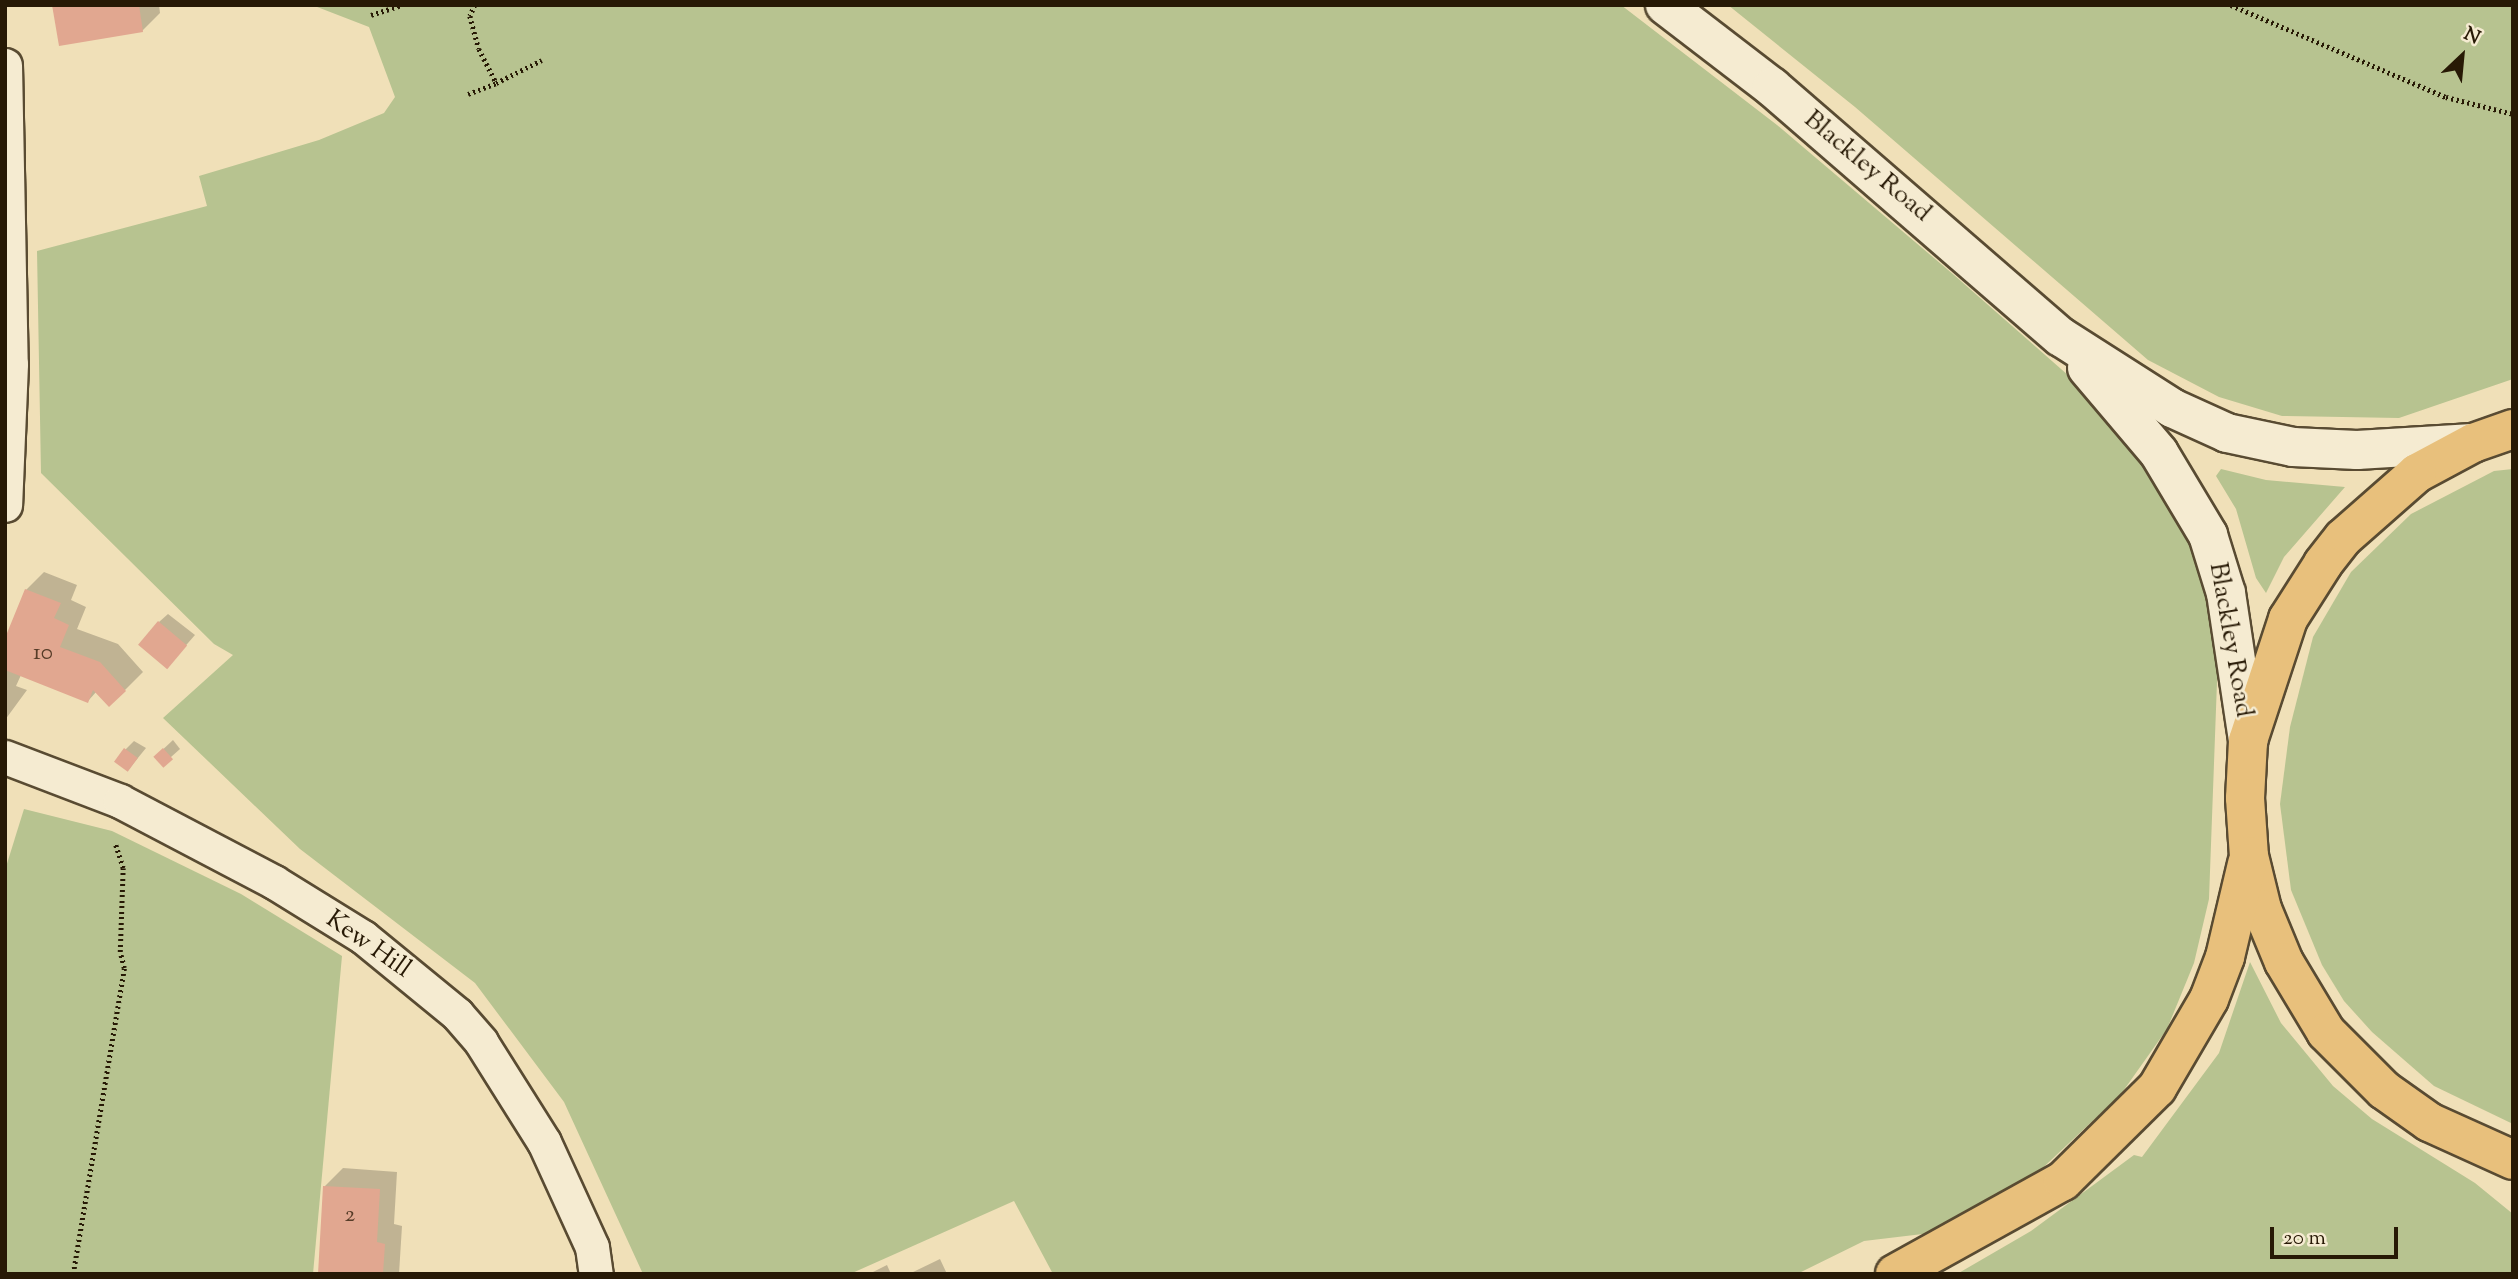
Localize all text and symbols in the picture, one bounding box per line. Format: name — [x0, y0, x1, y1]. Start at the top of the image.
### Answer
north arrow — [2427, 21, 2497, 91]
text: N — [2459, 21, 2484, 52]
street label: Blackley Road — [1797, 105, 1937, 229]
street label: Blackley Road — [2201, 560, 2259, 720]
house number: 10 — [33, 640, 53, 668]
street label: Kew Hill — [319, 904, 417, 986]
house number: 2 — [345, 1202, 355, 1230]
scale bar — [2273, 1212, 2401, 1256]
text: 20 m — [2283, 1224, 2326, 1254]

